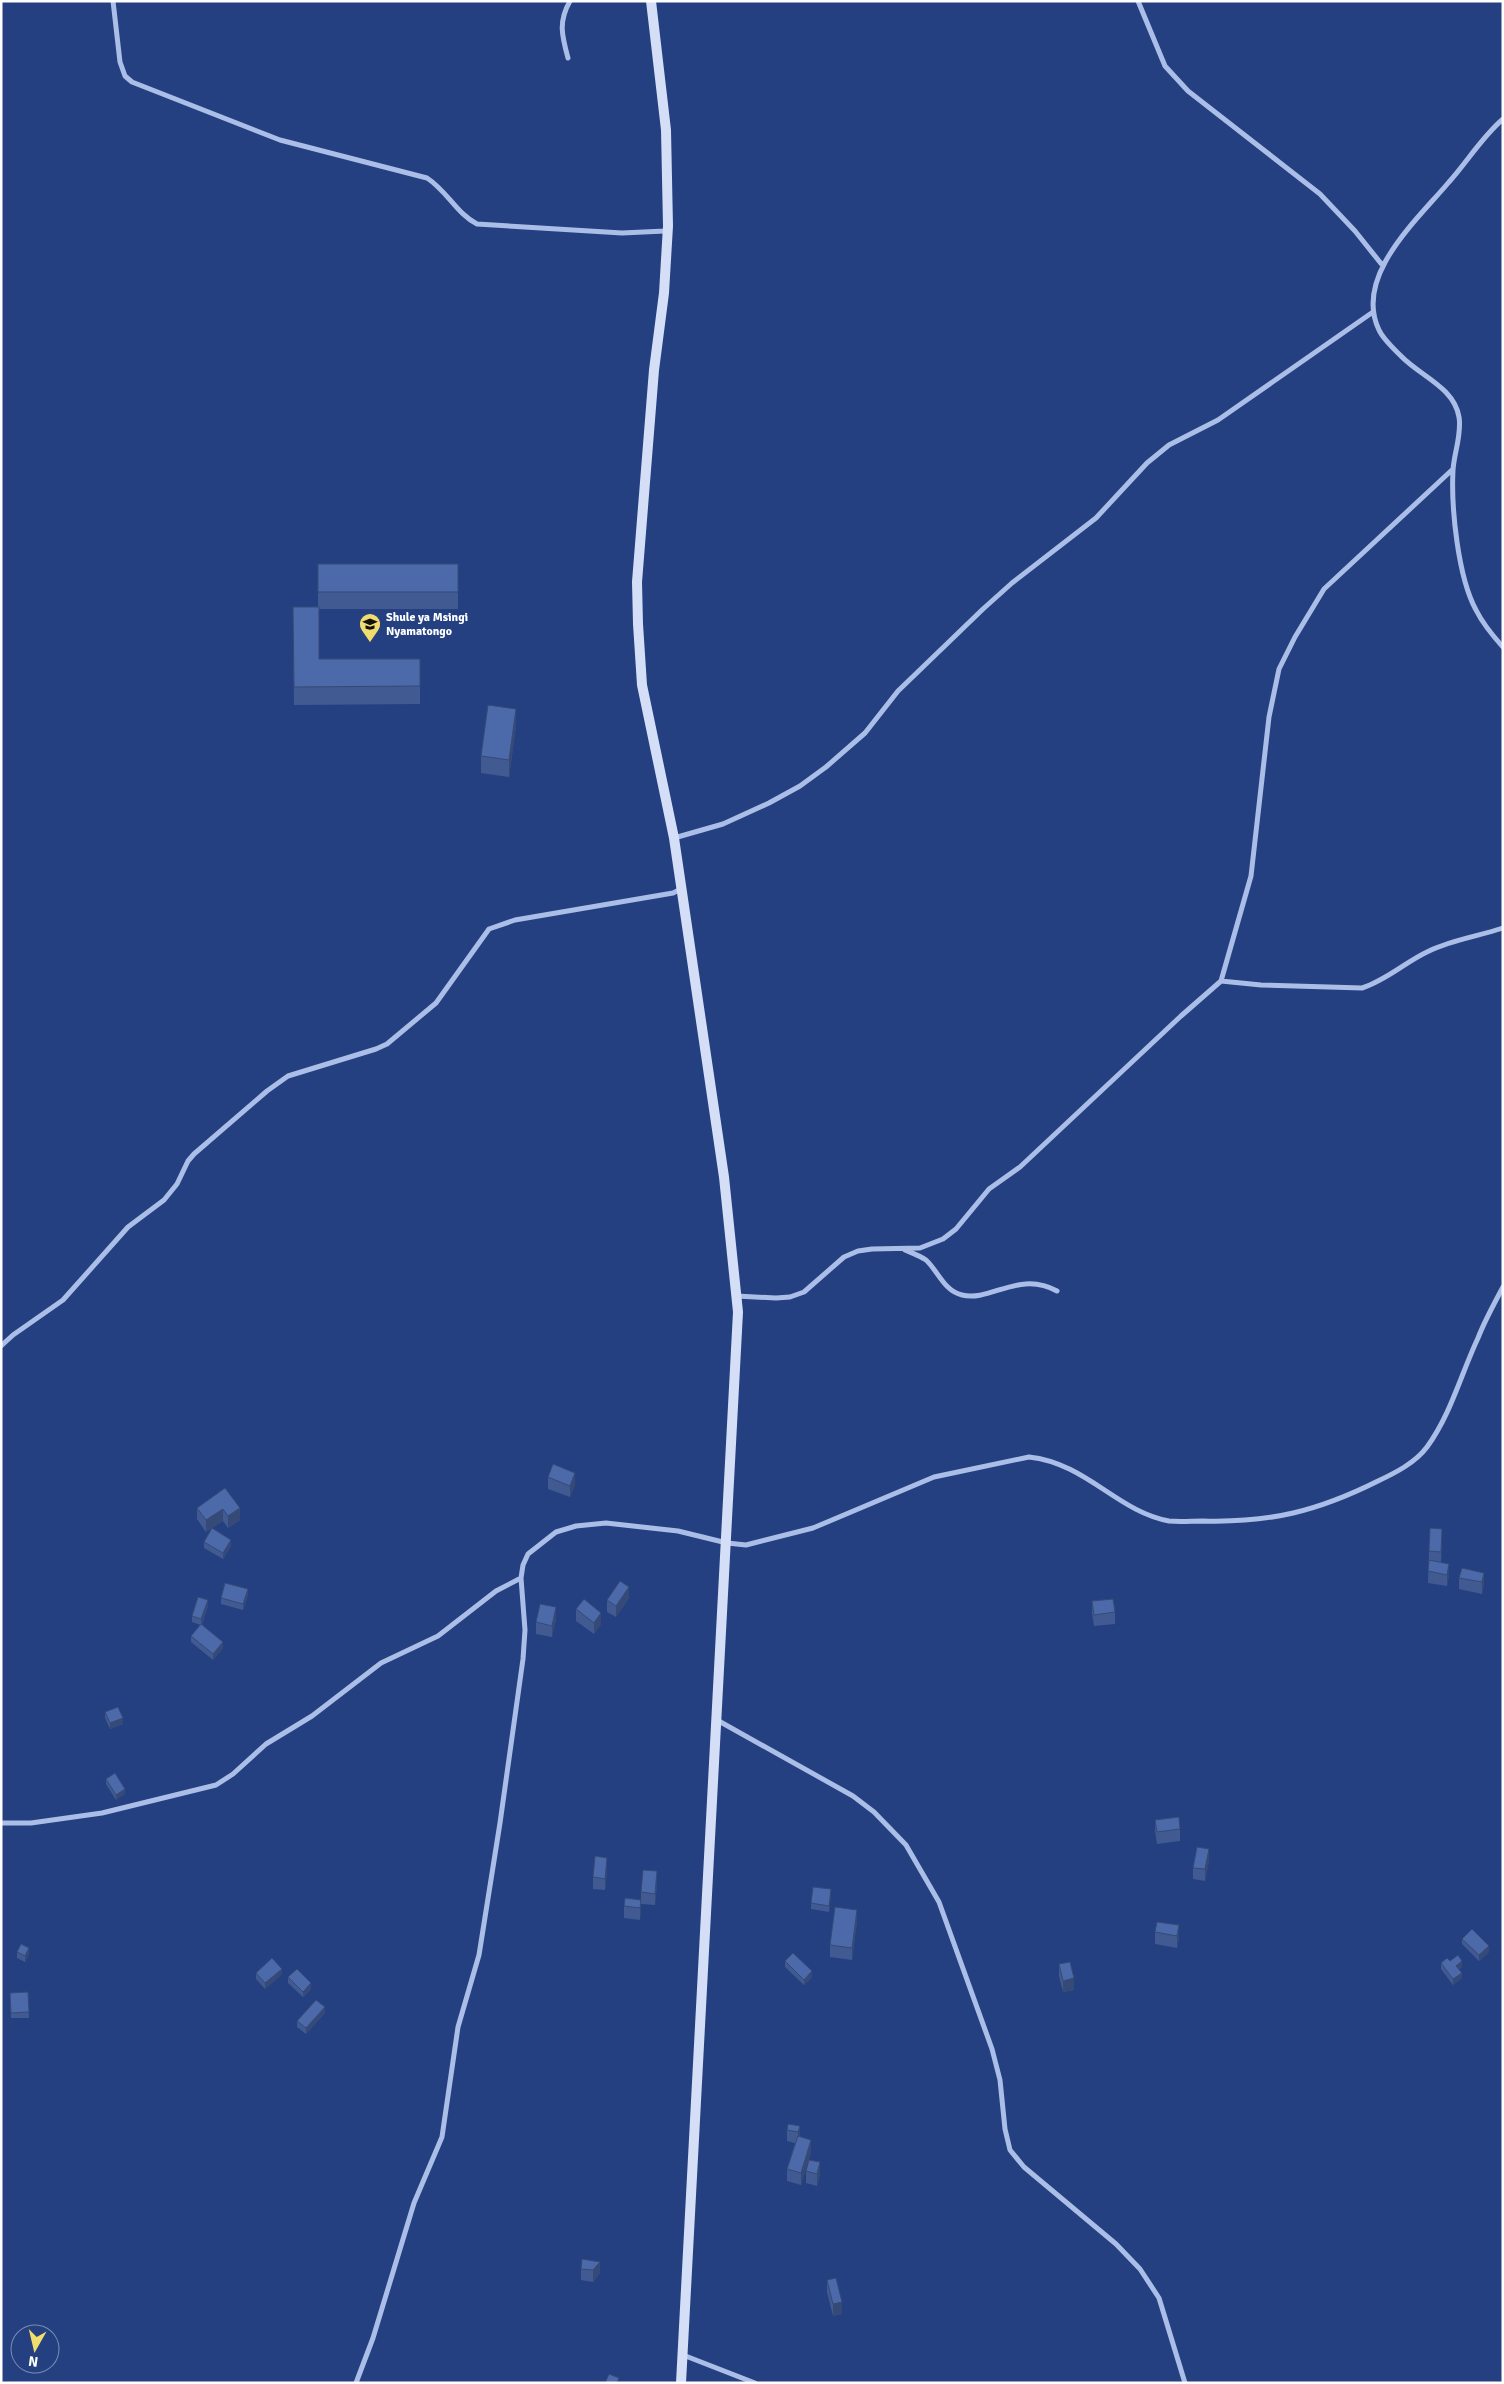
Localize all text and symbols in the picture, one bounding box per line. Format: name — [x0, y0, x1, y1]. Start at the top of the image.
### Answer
place label: Shule ya Msingi Nyamatongo — [386, 610, 468, 639]
school or university icon: Shule ya Msingi Nyamatongo — [358, 612, 382, 643]
north arrow — [10, 2324, 60, 2374]
text: N — [27, 2352, 39, 2370]

